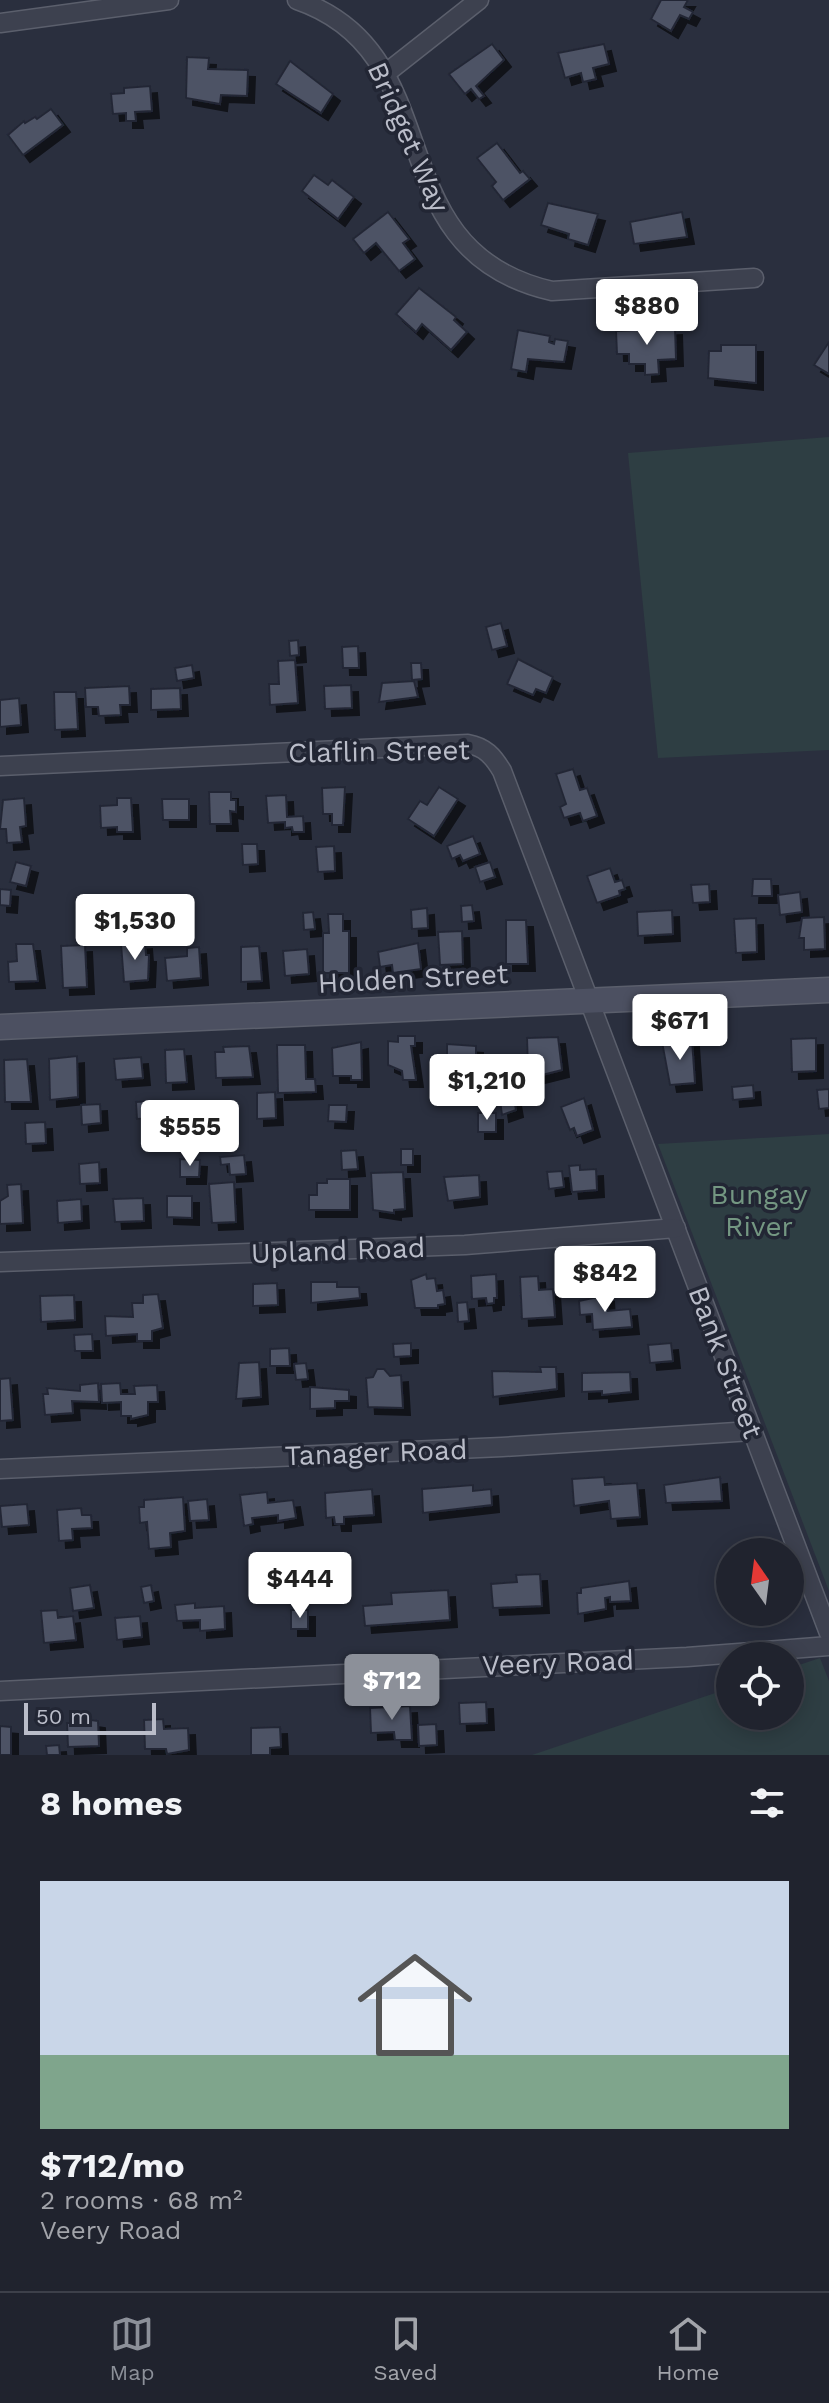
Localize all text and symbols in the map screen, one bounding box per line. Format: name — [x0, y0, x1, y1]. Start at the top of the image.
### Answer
street label: Bridget Way — [361, 57, 457, 218]
pin: $880 — [600, 279, 694, 347]
text: $880 — [614, 290, 680, 320]
street label: Claflin Street — [288, 733, 470, 770]
pin: $1,530 — [70, 894, 200, 962]
text: $1,530 — [94, 905, 176, 935]
street label: Holden Street — [317, 957, 509, 1000]
pin: $671 — [633, 994, 727, 1062]
text: $671 — [650, 1005, 710, 1035]
pin: $1,210 — [422, 1054, 552, 1122]
text: $1,210 — [448, 1065, 526, 1095]
pin: $555 — [143, 1100, 237, 1168]
text: $555 — [159, 1111, 221, 1141]
park label: Bungay River — [710, 1178, 808, 1243]
street label: Upland Road — [250, 1231, 426, 1270]
pin: $842 — [558, 1246, 652, 1314]
text: $842 — [573, 1257, 637, 1287]
street label: Bank Street — [681, 1281, 770, 1443]
street label: Tanager Road — [284, 1433, 468, 1472]
north arrow — [716, 1538, 804, 1626]
map controls — [716, 1538, 804, 1730]
pin: $444 — [253, 1552, 347, 1620]
text: $444 — [266, 1563, 334, 1593]
button: locate — [716, 1642, 804, 1730]
street label: Veery Road — [481, 1643, 635, 1682]
pin: $712 — [345, 1654, 439, 1722]
text: $712 — [362, 1665, 422, 1695]
scale bar — [24, 1699, 156, 1735]
text: 50 m — [36, 1704, 91, 1729]
icon: filters — [745, 1781, 789, 1825]
text: 8 homes — [40, 1783, 182, 1823]
icon: home — [343, 1933, 487, 2077]
text: $712/mo — [40, 2145, 185, 2185]
text: 2 rooms · 68 m² — [40, 2185, 242, 2215]
text: Veery Road — [40, 2215, 181, 2245]
tab: Map — [110, 2312, 154, 2385]
tab: Saved — [374, 2312, 437, 2385]
tab: Home — [657, 2312, 719, 2385]

